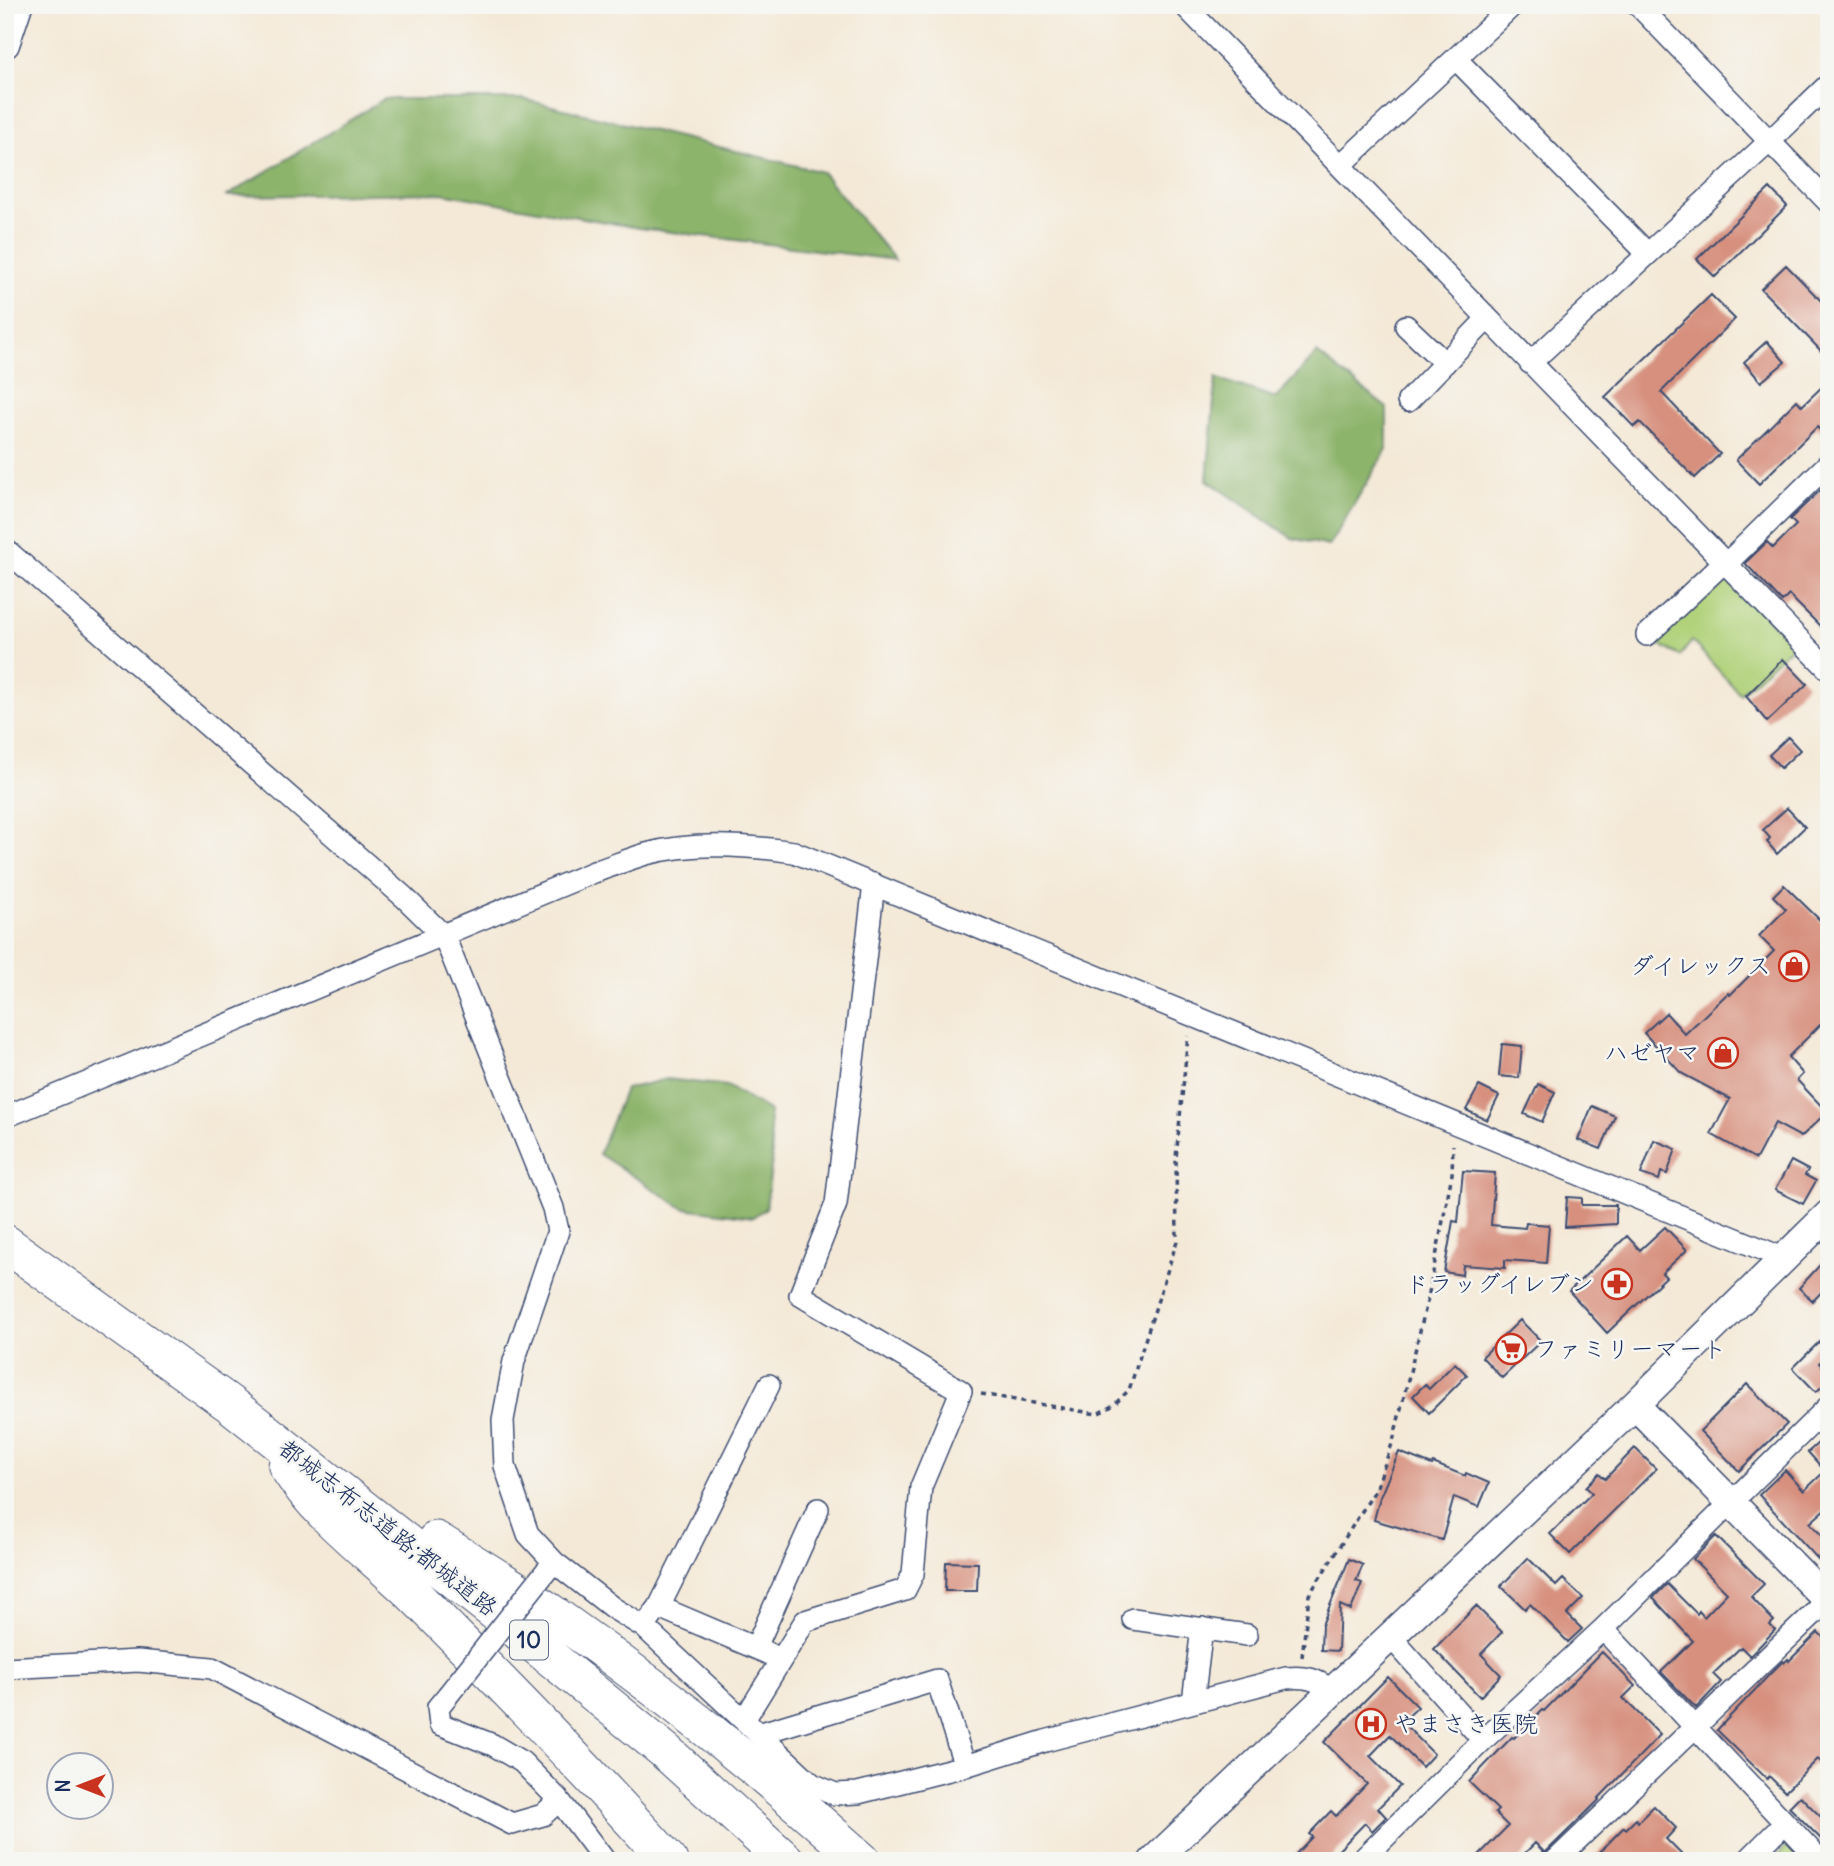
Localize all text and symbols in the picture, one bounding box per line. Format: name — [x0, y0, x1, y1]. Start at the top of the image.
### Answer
shop icon: ダイレックス — [1777, 949, 1811, 983]
place label: ダイレックス — [1630, 950, 1771, 980]
shop icon: ハゼヤマ — [1706, 1036, 1740, 1070]
place label: ハゼヤマ — [1604, 1037, 1700, 1067]
pharmacy icon: ドラッグイレブン — [1600, 1267, 1634, 1301]
place label: ドラッグイレブン — [1405, 1268, 1594, 1298]
supermarket icon: ファミリーマート — [1494, 1332, 1528, 1366]
place label: ファミリーマート — [1534, 1333, 1726, 1363]
street label: 都城志布志道路;都城道路 — [273, 1432, 504, 1622]
road number: 10 — [510, 1620, 548, 1660]
hospital icon: やまさき医院 — [1354, 1707, 1388, 1741]
place label: やまさき医院 — [1394, 1708, 1538, 1738]
north arrow — [46, 1750, 116, 1820]
text: N — [51, 1779, 75, 1793]

